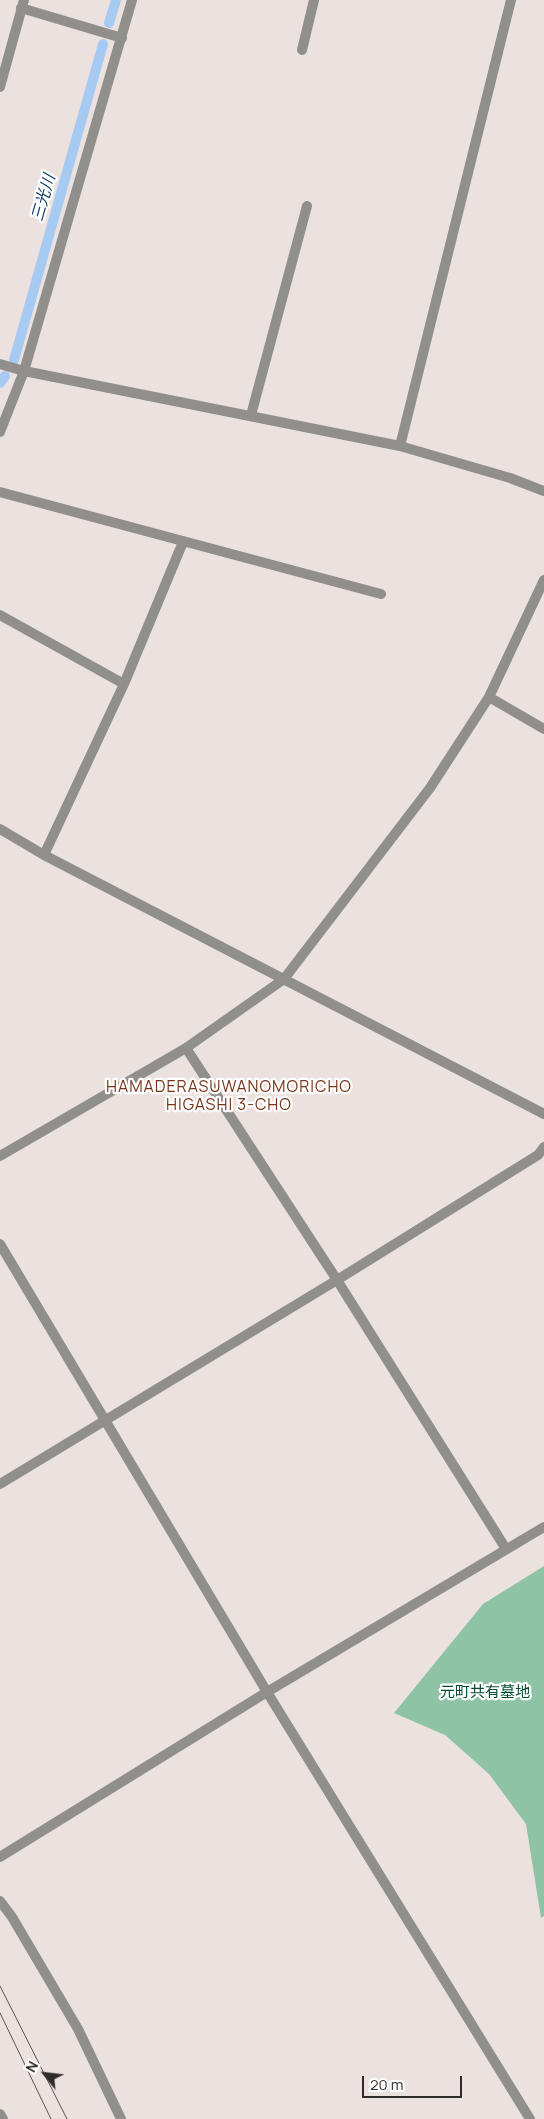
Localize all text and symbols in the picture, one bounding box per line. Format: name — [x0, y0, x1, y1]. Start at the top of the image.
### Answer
water label: 三光川 — [28, 172, 60, 224]
district label: HAMADERASUWANOMORICHO HIGASHI 3-CHO — [103, 1078, 355, 1116]
park label: 元町共有墓地 — [440, 1684, 530, 1702]
north arrow — [20, 2049, 70, 2099]
text: N — [21, 2057, 42, 2075]
scale bar — [364, 2066, 464, 2098]
text: 20 m — [370, 2074, 403, 2095]

